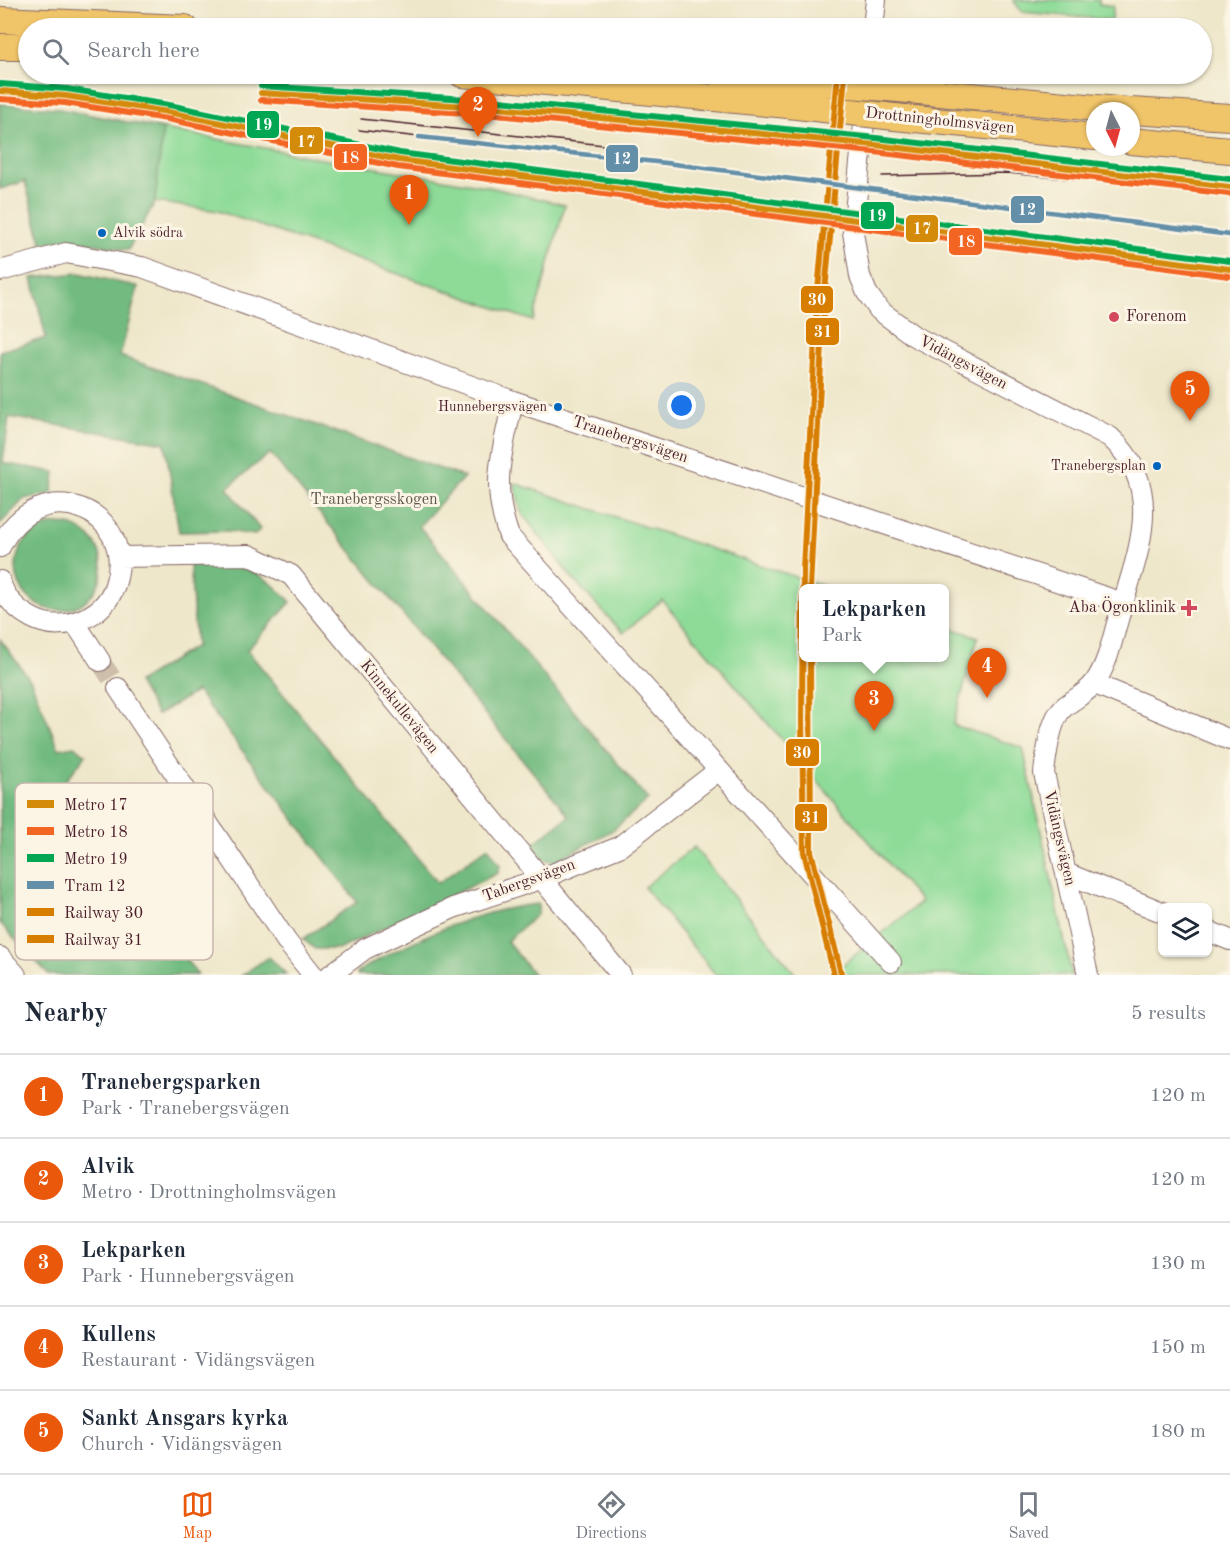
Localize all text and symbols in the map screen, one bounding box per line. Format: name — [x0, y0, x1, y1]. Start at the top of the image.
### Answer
search box — [18, 18, 1212, 84]
icon: search — [39, 35, 72, 68]
text: Search here — [87, 40, 200, 62]
pin: 2 — [458, 88, 498, 137]
north arrow — [1086, 102, 1140, 156]
street label: Drottningholmsvägen — [865, 105, 1016, 137]
line badge: 19 — [246, 110, 280, 139]
text: 19 — [254, 118, 272, 134]
line badge: 17 — [289, 126, 324, 155]
text: 17 — [297, 135, 315, 151]
line badge: 18 — [333, 143, 368, 171]
line badge: 12 — [605, 144, 639, 173]
text: 18 — [341, 151, 359, 167]
text: 12 — [613, 152, 631, 168]
pin: 1 — [390, 176, 428, 225]
line badge: 12 — [1010, 195, 1045, 224]
line badge: 19 — [860, 201, 895, 230]
text: 12 — [1018, 203, 1036, 219]
text: 19 — [868, 209, 886, 225]
line badge: 17 — [905, 214, 939, 243]
text: 17 — [913, 222, 931, 238]
place label: Alvik södra — [113, 226, 183, 240]
marker: Alvik södra — [96, 227, 108, 239]
line badge: 18 — [948, 227, 983, 256]
text: 18 — [957, 235, 975, 251]
line badge: 30 — [800, 285, 834, 314]
text: 30 — [808, 293, 826, 309]
place label: Forenom — [1126, 309, 1187, 325]
marker: Forenom — [1107, 310, 1121, 324]
line badge: 31 — [805, 317, 840, 346]
text: 31 — [814, 325, 832, 341]
street label: Vidängsvägen — [916, 333, 1010, 393]
pin: 5 — [1170, 372, 1210, 421]
your location — [667, 391, 696, 420]
place label: Hunnebergsvägen — [438, 400, 547, 414]
marker: Hunnebergsvägen — [552, 401, 564, 413]
street label: Tranebergsvägen — [570, 414, 690, 466]
place label: Tranebergsplan — [1051, 459, 1146, 473]
marker: Tranebergsplan — [1151, 460, 1163, 472]
park label: Tranebergsskogen — [310, 492, 438, 508]
popup — [799, 584, 949, 662]
place label: Aba Ögonklinik — [1069, 596, 1176, 616]
text: Lekparken — [821, 599, 927, 621]
marker: Aba Ögonklinik — [1180, 599, 1198, 617]
text: Park — [821, 626, 863, 646]
pin: 4 — [968, 648, 1006, 698]
street label: Kinnekullevägen — [357, 657, 442, 757]
pin: 3 — [854, 682, 894, 731]
line badge: 30 — [785, 738, 820, 767]
text: 30 — [793, 746, 811, 762]
legend — [15, 783, 213, 960]
street label: Vidängsvägen — [1040, 789, 1078, 888]
text: Metro 17 — [64, 798, 128, 814]
line badge: 31 — [794, 803, 828, 832]
text: 31 — [802, 811, 820, 827]
text: Metro 18 — [64, 825, 128, 841]
text: Metro 19 — [64, 852, 128, 868]
street label: Tabergsvägen — [481, 857, 578, 905]
text: Tram 12 — [64, 879, 126, 895]
map controls — [1158, 903, 1212, 957]
button: layers — [1158, 903, 1212, 957]
text: Railway 30 — [64, 906, 143, 922]
text: Railway 31 — [64, 933, 143, 949]
text: Nearby — [24, 1001, 108, 1027]
text: 5 results — [1131, 1004, 1206, 1024]
text: Tranebergsparken — [81, 1072, 261, 1094]
text: 1 — [38, 1086, 49, 1106]
text: 120 m — [1150, 1086, 1206, 1106]
text: Park · Tranebergsvägen — [81, 1099, 290, 1119]
text: Alvik — [81, 1156, 135, 1178]
text: 2 — [38, 1170, 49, 1190]
text: 120 m — [1150, 1170, 1206, 1190]
text: Metro · Drottningholmsvägen — [81, 1183, 336, 1203]
text: Lekparken — [81, 1240, 186, 1262]
text: 3 — [38, 1254, 49, 1274]
text: 130 m — [1150, 1254, 1206, 1274]
text: Park · Hunnebergsvägen — [81, 1267, 295, 1287]
text: Kullens — [81, 1324, 156, 1346]
text: 4 — [38, 1338, 49, 1358]
text: 150 m — [1150, 1338, 1206, 1358]
text: Restaurant · Vidängsvägen — [81, 1351, 315, 1371]
text: Sankt Ansgars kyrka — [81, 1408, 288, 1430]
text: 5 — [38, 1422, 49, 1442]
text: 180 m — [1150, 1422, 1206, 1442]
text: Church · Vidängsvägen — [81, 1435, 282, 1455]
tab: Map — [181, 1488, 214, 1544]
tab: Directions — [576, 1488, 647, 1544]
tab: Saved — [1008, 1488, 1049, 1544]

